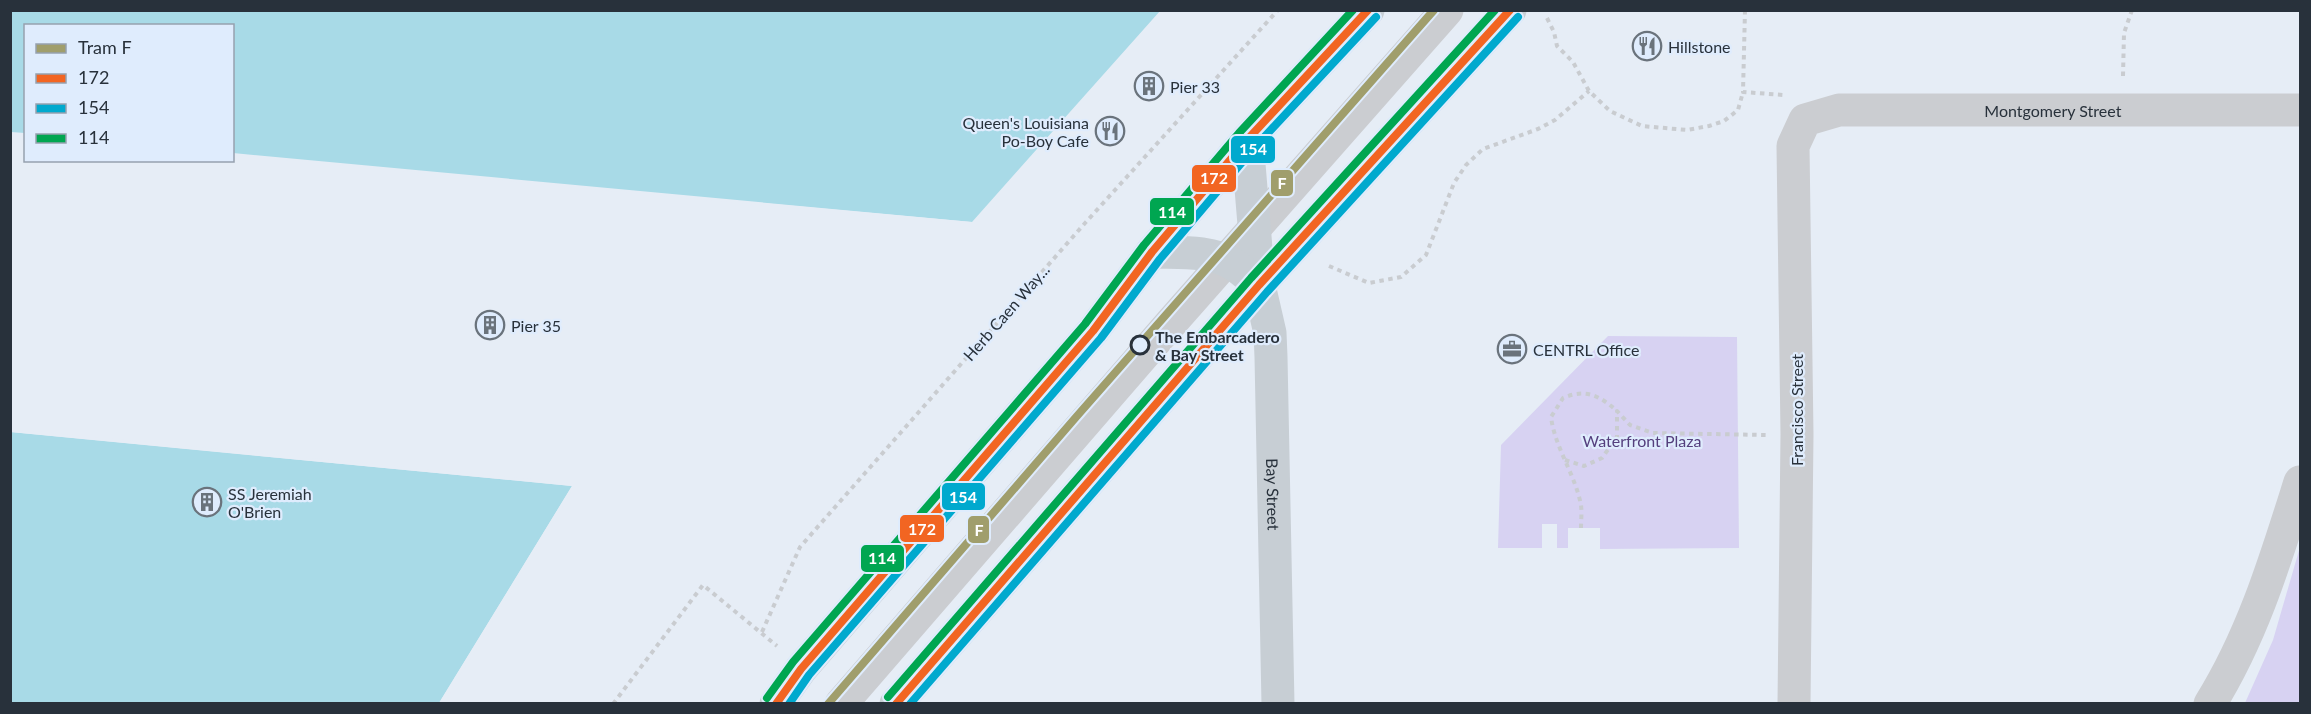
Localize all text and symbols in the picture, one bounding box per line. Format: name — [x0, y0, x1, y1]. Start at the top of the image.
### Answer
legend — [24, 24, 234, 162]
restaurant icon: Hillstone — [1631, 30, 1663, 62]
text: Tram F — [78, 36, 132, 58]
place label: Hillstone — [1668, 37, 1731, 56]
text: 172 — [78, 66, 109, 88]
building icon: Pier 33 — [1133, 70, 1165, 102]
place label: Pier 33 — [1170, 77, 1220, 96]
text: 154 — [78, 96, 109, 118]
street label: Montgomery Street — [1984, 101, 2122, 120]
place label: Queen's Louisiana Po-Boy Cafe — [963, 113, 1089, 150]
restaurant icon: Queen's Louisiana Po-Boy Cafe — [1094, 115, 1126, 147]
text: 114 — [78, 126, 109, 148]
line badge: 154 — [1230, 135, 1276, 164]
text: 154 — [1239, 139, 1267, 158]
line badge: 172 — [1191, 164, 1237, 193]
text: 172 — [1200, 168, 1228, 187]
line badge: F — [1270, 169, 1294, 197]
text: F — [1277, 173, 1287, 192]
line badge: 114 — [1149, 197, 1195, 226]
text: 114 — [1158, 202, 1186, 221]
street label: Herb Caen Way... — [959, 260, 1053, 364]
building icon: Pier 35 — [474, 309, 506, 341]
place label: Pier 35 — [511, 316, 561, 335]
place label: The Embarcadero & Bay Street — [1155, 327, 1280, 364]
office icon: CENTRL Office — [1496, 333, 1528, 365]
marker: The Embarcadero & Bay Street — [1130, 335, 1150, 355]
place label: CENTRL Office — [1533, 340, 1639, 359]
street label: Francisco Street — [1787, 354, 1806, 466]
park label: Waterfront Plaza — [1583, 431, 1701, 450]
street label: Bay Street — [1264, 458, 1284, 531]
line badge: 154 — [941, 482, 986, 511]
place label: SS Jeremiah O'Brien — [228, 484, 312, 521]
building icon: SS Jeremiah O'Brien — [191, 486, 223, 518]
text: 154 — [949, 487, 977, 506]
line badge: 172 — [899, 514, 945, 543]
line badge: F — [967, 515, 990, 544]
text: 172 — [908, 519, 936, 538]
text: F — [974, 520, 984, 539]
line badge: 114 — [860, 544, 905, 573]
text: 114 — [868, 548, 896, 567]

